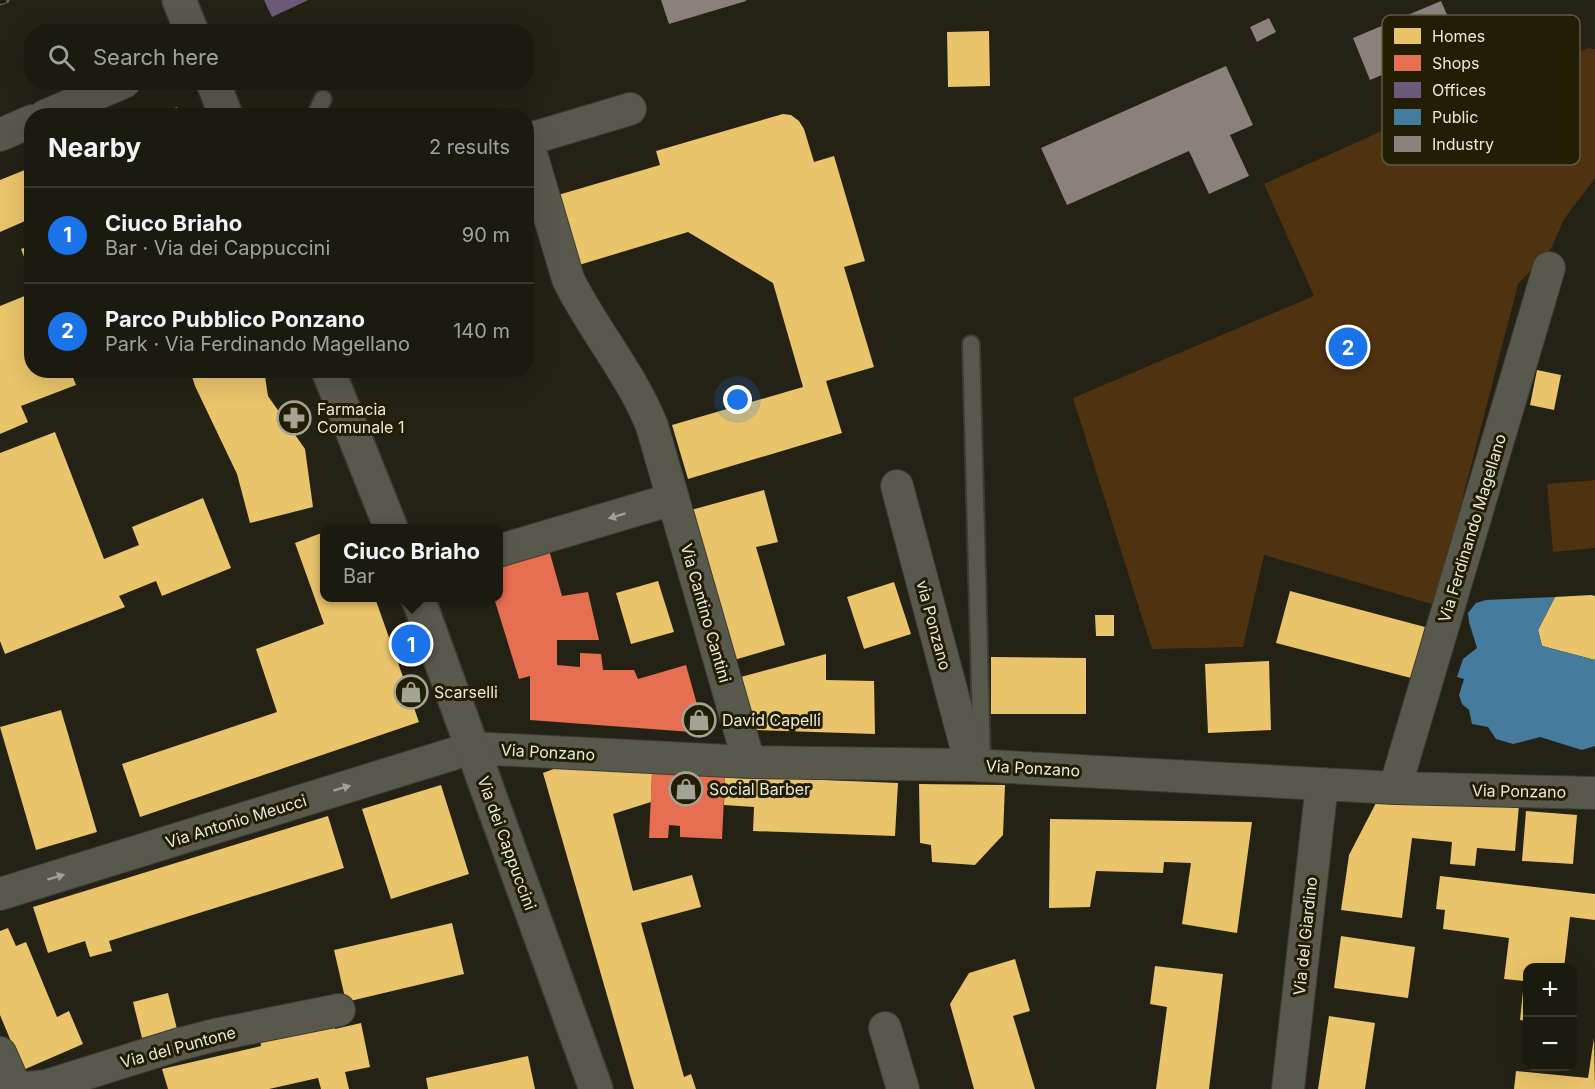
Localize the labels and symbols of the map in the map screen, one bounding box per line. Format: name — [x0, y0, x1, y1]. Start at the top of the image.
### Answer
legend — [1382, 15, 1580, 165]
text: Homes — [1432, 26, 1485, 46]
text: Shops — [1432, 53, 1480, 73]
text: Offices — [1432, 80, 1486, 100]
text: Public — [1432, 107, 1478, 127]
text: Industry — [1432, 134, 1494, 154]
pin: 2 — [1328, 324, 1368, 370]
your location — [723, 385, 752, 414]
place label: Farmacia Comunale 1 — [317, 399, 404, 437]
pharmacy icon: Farmacia Comunale 1 — [276, 400, 312, 436]
street label: Via Ferdinando Magellano — [1434, 431, 1510, 625]
one-way arrow — [608, 512, 626, 521]
street label: Via Cantino Cantini — [677, 541, 735, 685]
street label: via Ponzano — [912, 578, 956, 672]
pin: 1 — [392, 622, 430, 666]
shop icon: Scarselli — [393, 674, 429, 710]
place label: Scarselli — [434, 682, 498, 702]
shop icon: David Capelli — [681, 702, 717, 738]
place label: David Capelli — [722, 710, 821, 730]
street label: Via Ponzano — [500, 740, 596, 764]
street label: Via Ponzano — [985, 756, 1081, 780]
shop icon: Social Barber — [668, 771, 704, 807]
street label: Via dei Cappuccini — [473, 773, 541, 913]
place label: Social Barber — [709, 779, 810, 799]
street label: Via Ponzano — [1472, 780, 1566, 802]
one-way arrow — [333, 783, 351, 792]
street label: Via Antonio Meucci — [163, 790, 309, 852]
one-way arrow — [47, 872, 65, 881]
street label: Via del Giardino — [1289, 876, 1321, 996]
street label: Via del Puntone — [118, 1022, 238, 1072]

